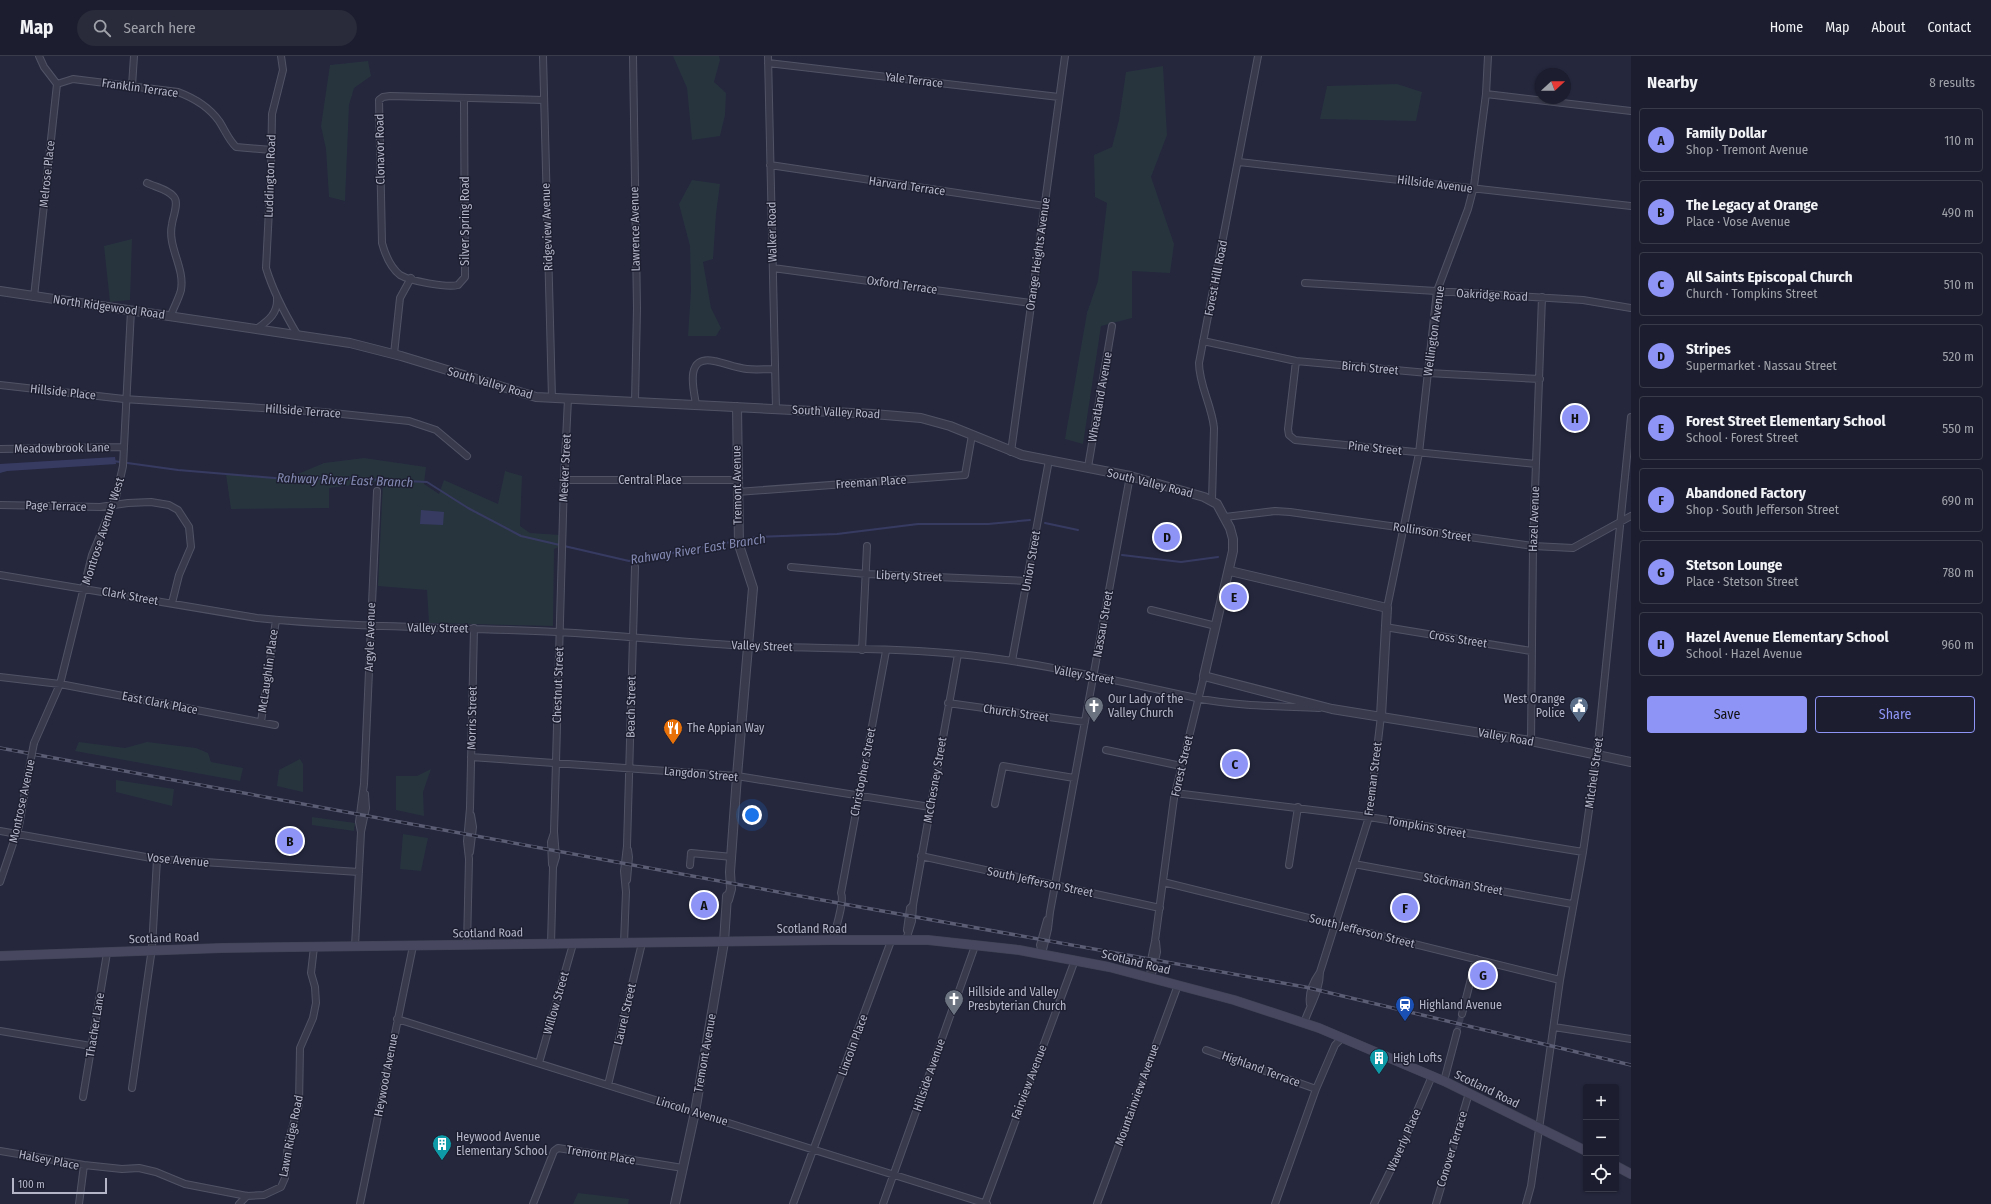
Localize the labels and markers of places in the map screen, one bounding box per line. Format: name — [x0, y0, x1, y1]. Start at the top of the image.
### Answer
pin: H — [1562, 403, 1588, 433]
pin: D — [1154, 522, 1180, 552]
pin: E — [1221, 582, 1247, 612]
place label: Our Lady of the Valley Church — [1108, 692, 1184, 720]
place label: West Orange Police — [1503, 692, 1565, 720]
church icon: Our Lady of the Valley Church — [1083, 695, 1105, 723]
public building icon: West Orange Police — [1568, 695, 1590, 723]
restaurant icon: The Appian Way — [662, 717, 684, 745]
place label: The Appian Way — [687, 721, 765, 735]
pin: C — [1222, 749, 1248, 779]
pin: B — [277, 826, 303, 856]
pin: A — [691, 890, 717, 920]
pin: F — [1392, 893, 1418, 923]
pin: G — [1470, 960, 1496, 990]
place label: Hillside and Valley Presbyterian Church — [968, 985, 1066, 1013]
church icon: Hillside and Valley Presbyterian Church — [943, 988, 965, 1016]
station icon: Highland Avenue — [1394, 994, 1416, 1022]
place label: Highland Avenue — [1419, 998, 1502, 1012]
building icon: High Lofts — [1368, 1047, 1390, 1075]
place label: High Lofts — [1393, 1051, 1442, 1065]
place label: Heywood Avenue Elementary School — [456, 1130, 547, 1158]
building icon: Heywood Avenue Elementary School — [431, 1133, 453, 1161]

